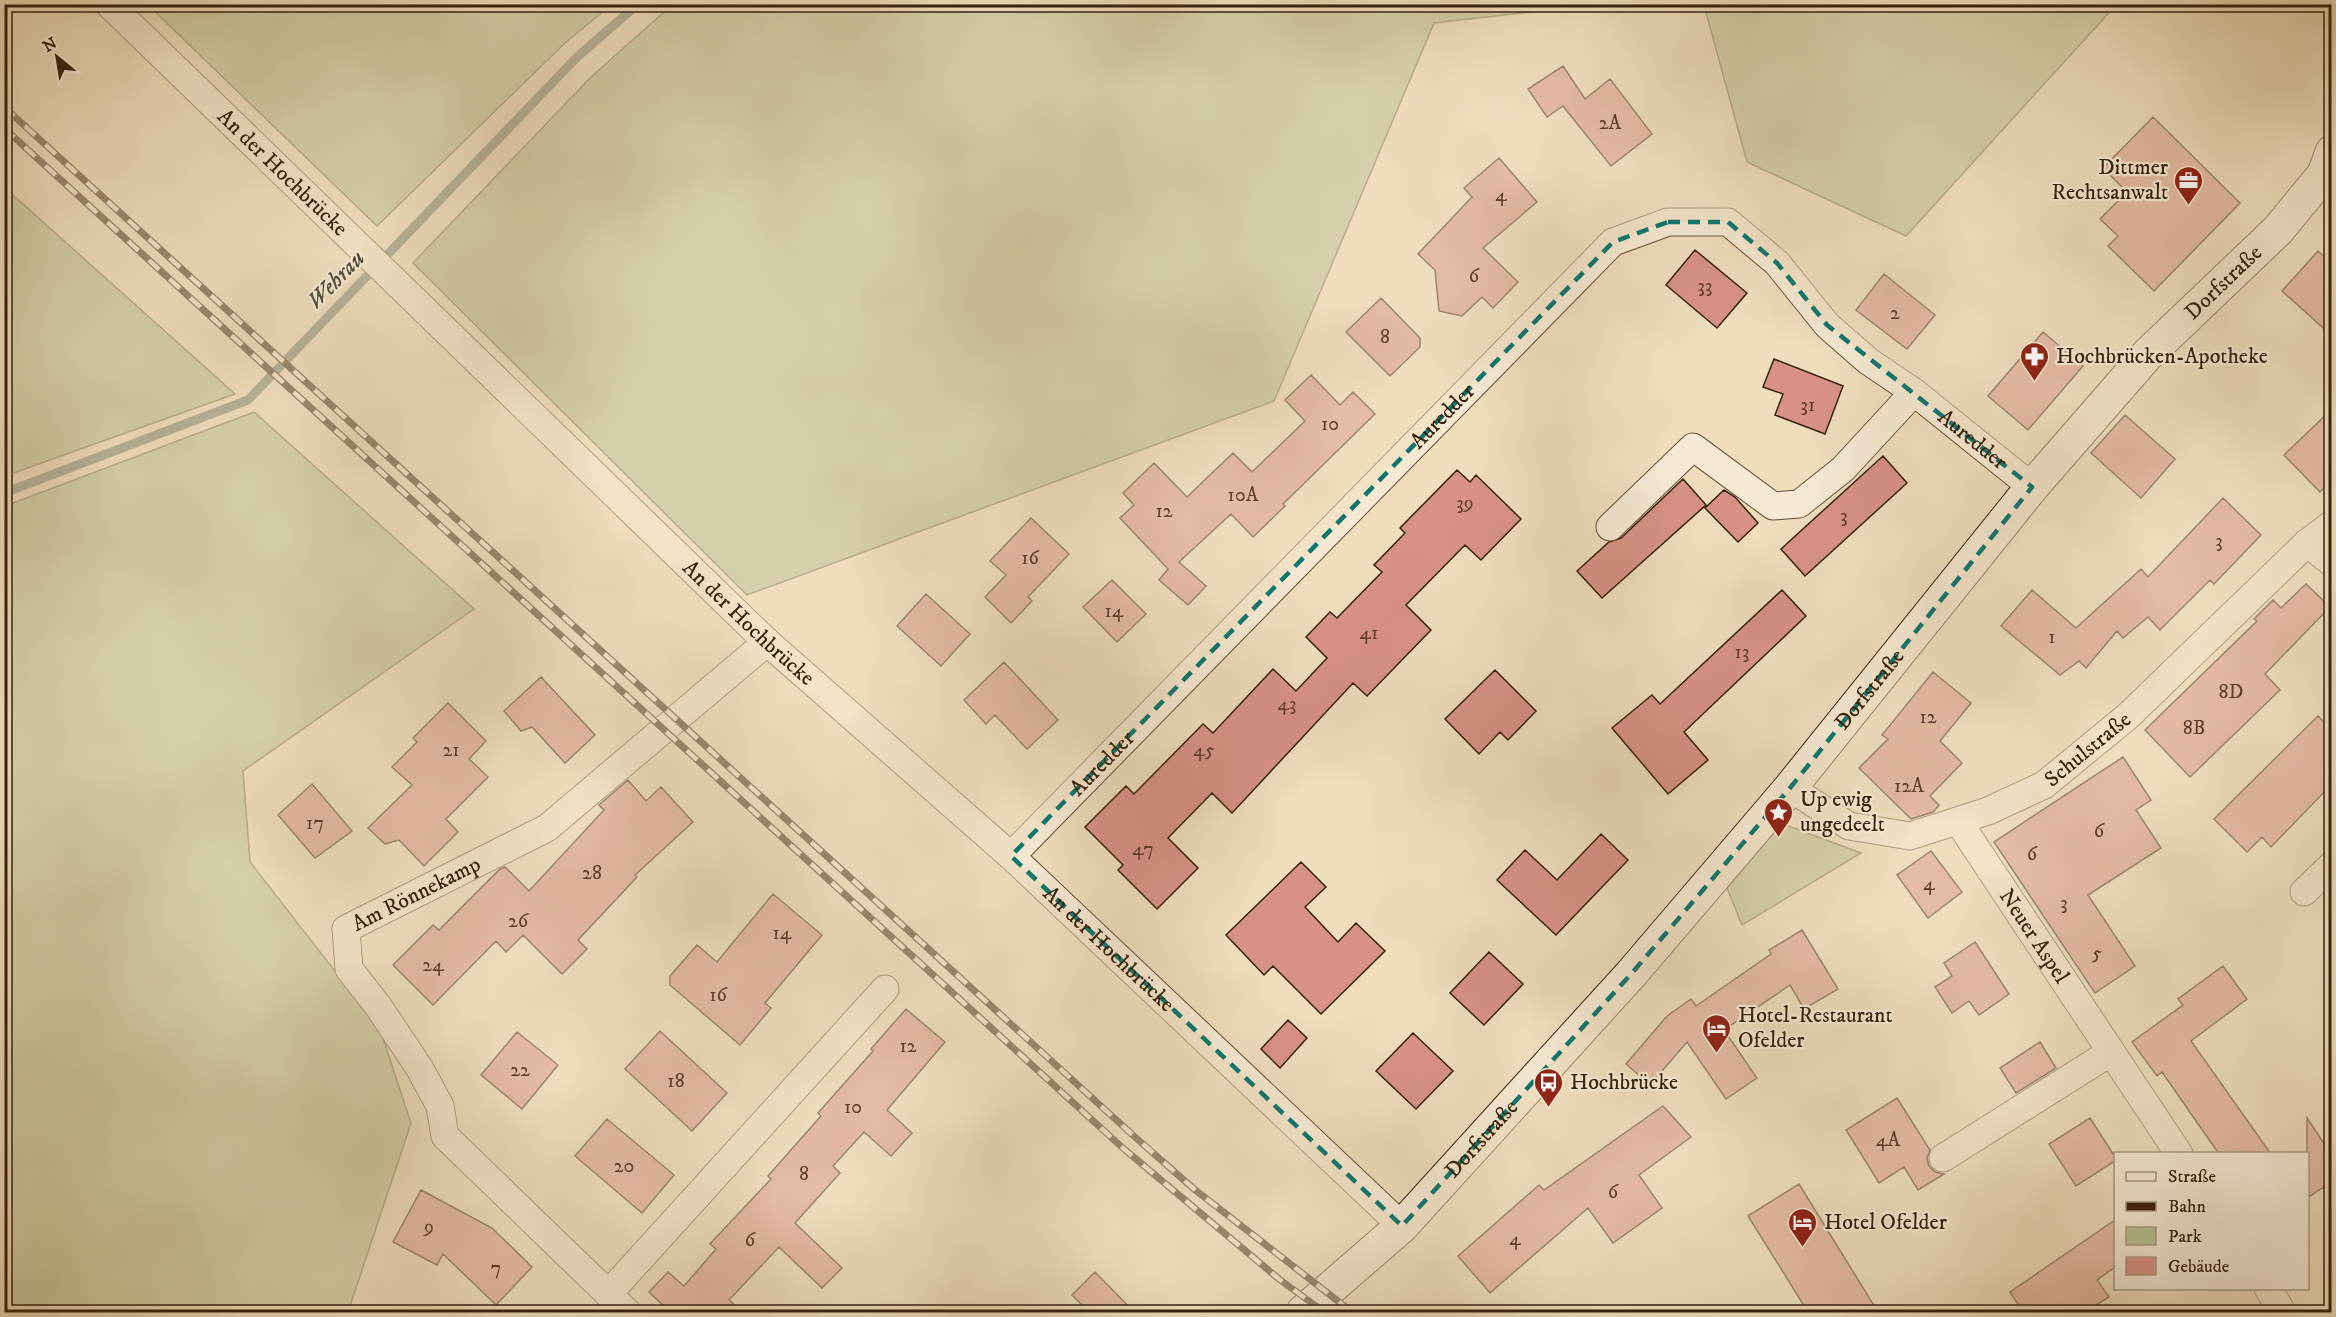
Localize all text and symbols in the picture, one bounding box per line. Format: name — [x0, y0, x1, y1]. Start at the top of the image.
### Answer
north arrow — [27, 27, 87, 87]
text: N — [39, 33, 61, 57]
street label: An der Hochbrücke — [212, 103, 354, 242]
house number: 2A — [1599, 111, 1622, 136]
place label: Dittmer Rechtsanwalt — [2051, 154, 2169, 206]
office icon: Dittmer Rechtsanwalt — [2173, 164, 2205, 206]
house number: 4 — [1495, 183, 1507, 208]
street label: Dorfstraße — [2179, 239, 2268, 325]
water label: Wehrau — [300, 244, 372, 316]
house number: 6 — [1469, 264, 1480, 289]
house number: 33 — [1698, 274, 1712, 299]
house number: 2 — [1890, 301, 1900, 326]
house number: 8 — [1380, 325, 1390, 350]
pharmacy icon: Hochbrücken-Apotheke — [2019, 340, 2051, 382]
place label: Hochbrücken-Apotheke — [2056, 343, 2268, 370]
street label: Auredder — [1404, 377, 1481, 455]
house number: 31 — [1801, 393, 1815, 418]
street label: Auredder — [1933, 403, 2013, 476]
house number: 10 — [1321, 412, 1339, 437]
house number: 10A — [1228, 483, 1259, 508]
house number: 39 — [1456, 491, 1474, 516]
house number: 12 — [1155, 499, 1173, 524]
house number: 3 — [1840, 504, 1848, 529]
house number: 3 — [2215, 529, 2223, 554]
house number: 16 — [1021, 546, 1039, 571]
street label: An der Hochbrücke — [677, 554, 820, 691]
house number: 14 — [1105, 599, 1124, 624]
house number: 41 — [1360, 621, 1378, 646]
house number: 1 — [2048, 625, 2056, 650]
house number: 13 — [1735, 640, 1749, 665]
street label: Dorfstraße — [1829, 643, 1910, 735]
house number: 8D — [2219, 680, 2244, 705]
house number: 43 — [1278, 692, 1296, 717]
house number: 12 — [1919, 705, 1937, 730]
street label: Schulstraße — [2039, 706, 2136, 793]
house number: 8B — [2183, 716, 2205, 741]
street label: Auredder — [1064, 724, 1141, 802]
house number: 21 — [442, 738, 460, 763]
house number: 45 — [1193, 738, 1215, 763]
house number: 12A — [1894, 774, 1924, 799]
place label: Up ewig ungedeelt — [1800, 786, 1885, 838]
place icon: Up ewig ungedeelt — [1763, 796, 1795, 838]
house number: 17 — [306, 811, 324, 836]
house number: 6 — [2094, 819, 2105, 844]
house number: 47 — [1132, 837, 1154, 862]
house number: 6 — [2027, 842, 2038, 867]
street label: Am Rönnekamp — [347, 850, 485, 937]
house number: 28 — [582, 861, 602, 886]
house number: 4 — [1923, 872, 1935, 897]
street label: An der Hochbrücke — [1037, 880, 1181, 1017]
street label: Neuer Aspel — [1993, 884, 2076, 989]
house number: 3 — [2060, 891, 2068, 916]
house number: 26 — [508, 909, 529, 934]
house number: 14 — [773, 921, 792, 946]
house number: 5 — [2092, 941, 2102, 966]
house number: 24 — [422, 953, 444, 978]
house number: 16 — [709, 983, 727, 1008]
place label: Hotel-Restaurant Ofelder — [1738, 1002, 1892, 1054]
hotel icon: Hotel-Restaurant Ofelder — [1701, 1012, 1733, 1054]
house number: 12 — [899, 1034, 917, 1059]
house number: 22 — [510, 1058, 530, 1083]
bus stop icon: Hochbrücke — [1533, 1066, 1565, 1108]
house number: 18 — [667, 1069, 685, 1094]
place label: Hochbrücke — [1570, 1069, 1678, 1096]
street label: Dorfstraße — [1439, 1094, 1524, 1184]
house number: 10 — [844, 1095, 862, 1120]
house number: 4A — [1876, 1128, 1900, 1153]
legend — [2114, 1152, 2309, 1290]
house number: 20 — [614, 1154, 634, 1179]
house number: 8 — [799, 1162, 809, 1187]
text: Straße — [2168, 1166, 2216, 1188]
house number: 6 — [1608, 1180, 1619, 1205]
text: Bahn — [2168, 1196, 2206, 1218]
hotel icon: Hotel Ofelder — [1787, 1206, 1819, 1248]
place label: Hotel Ofelder — [1824, 1209, 1948, 1236]
house number: 9 — [423, 1215, 434, 1240]
text: Park — [2168, 1226, 2202, 1248]
house number: 4 — [1509, 1227, 1521, 1252]
house number: 6 — [745, 1228, 756, 1253]
house number: 7 — [491, 1256, 501, 1281]
text: Gebäude — [2168, 1256, 2229, 1278]

